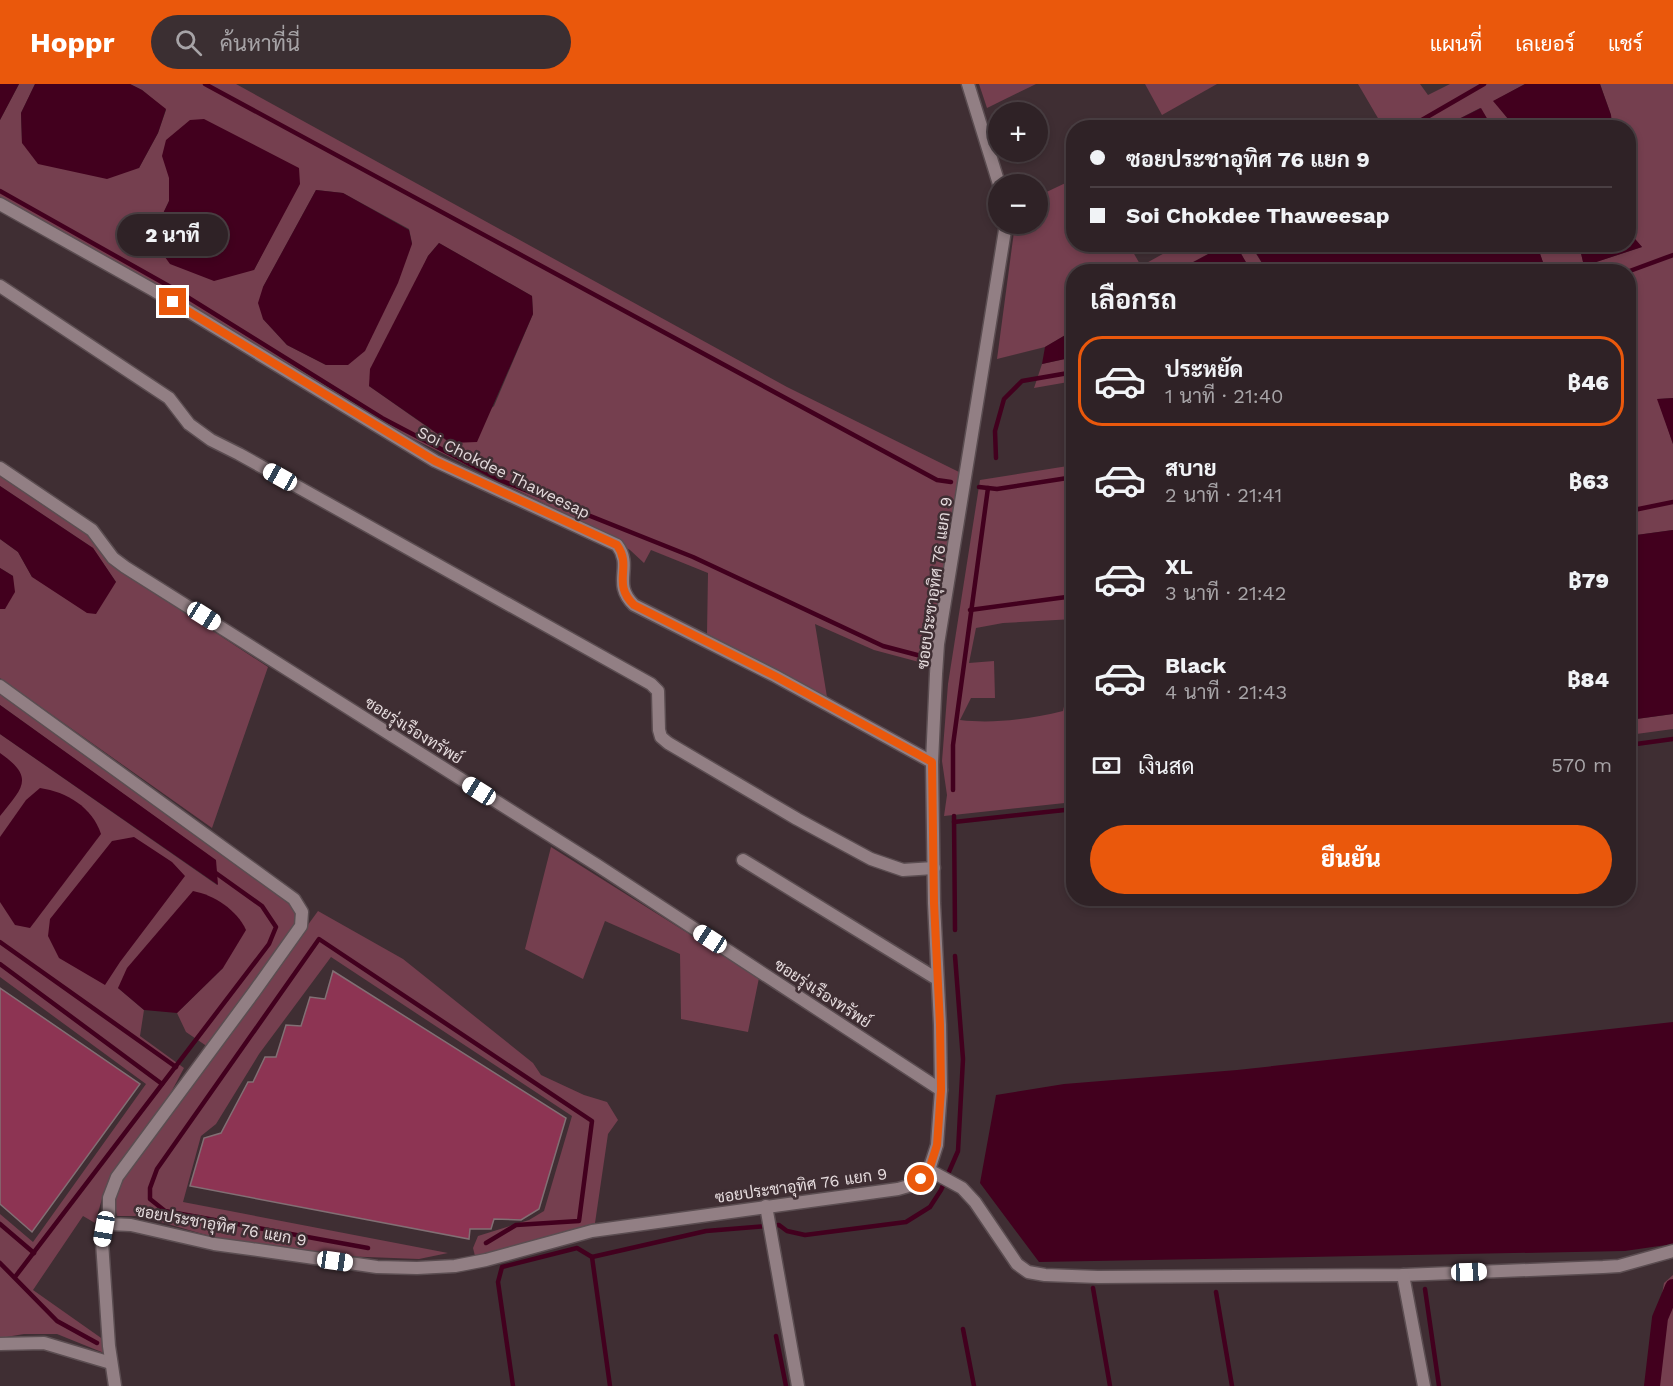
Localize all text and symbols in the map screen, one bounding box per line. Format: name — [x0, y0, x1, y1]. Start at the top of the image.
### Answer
search box — [151, 15, 571, 69]
text: Hoppr — [30, 26, 115, 59]
icon: search — [172, 26, 205, 59]
text: ค้นหาที่นี่ — [220, 31, 300, 56]
text: แผนที่ — [1430, 31, 1482, 56]
text: เลเยอร์ — [1515, 31, 1575, 56]
text: แชร์ — [1608, 31, 1643, 56]
map controls — [988, 102, 1048, 234]
button: + — [988, 102, 1048, 162]
text: ซอยประชาอุทิศ 76 แยก 9 — [1126, 147, 1370, 172]
button: − — [988, 174, 1048, 234]
text: Soi Chokdee Thaweesap — [1126, 203, 1390, 228]
callout: 2 นาที — [118, 215, 228, 257]
text: 2 นาที — [145, 223, 200, 247]
text: เลือกรถ — [1090, 284, 1177, 316]
route end — [159, 288, 186, 315]
icon: car — [1093, 354, 1147, 408]
text: ประหยัด — [1165, 357, 1243, 382]
text: ฿46 — [1568, 370, 1609, 395]
text: 1 นาที · 21:40 — [1165, 384, 1283, 408]
street label: Soi Chokdee Thaweesap — [414, 422, 593, 523]
icon: car — [1093, 453, 1147, 507]
text: สบาย — [1165, 456, 1217, 481]
car — [260, 460, 300, 494]
text: ฿63 — [1569, 469, 1609, 494]
text: 2 นาที · 21:41 — [1165, 483, 1282, 507]
street label: ซอยประชาอุทิศ 76 แยก 9 — [913, 496, 958, 671]
icon: car — [1093, 552, 1147, 606]
text: XL — [1165, 554, 1193, 579]
text: ฿79 — [1568, 568, 1609, 593]
text: 3 นาที · 21:42 — [1165, 581, 1286, 605]
car — [184, 599, 224, 633]
icon: car — [1093, 651, 1147, 705]
text: Black — [1165, 653, 1226, 678]
text: ฿84 — [1567, 667, 1609, 692]
text: 4 นาที · 21:43 — [1165, 680, 1287, 704]
street label: ซอยรุ่งเรืองทรัพย์ — [360, 690, 468, 770]
icon: cash — [1090, 749, 1123, 782]
text: 570 m — [1551, 753, 1612, 777]
text: เงินสด — [1138, 754, 1195, 779]
car — [459, 774, 499, 808]
button: ยืนยัน — [1090, 825, 1612, 894]
car — [690, 922, 730, 956]
street label: ซอยรุ่งเรืองทรัพย์ — [770, 953, 876, 1033]
street label: ซอยประชาอุทิศ 76 แยก 9 — [714, 1164, 889, 1209]
route start — [907, 1165, 934, 1192]
street label: ซอยประชาอุทิศ 76 แยก 9 — [133, 1201, 308, 1252]
car — [92, 1210, 116, 1248]
car — [316, 1250, 354, 1272]
car — [1451, 1262, 1487, 1282]

